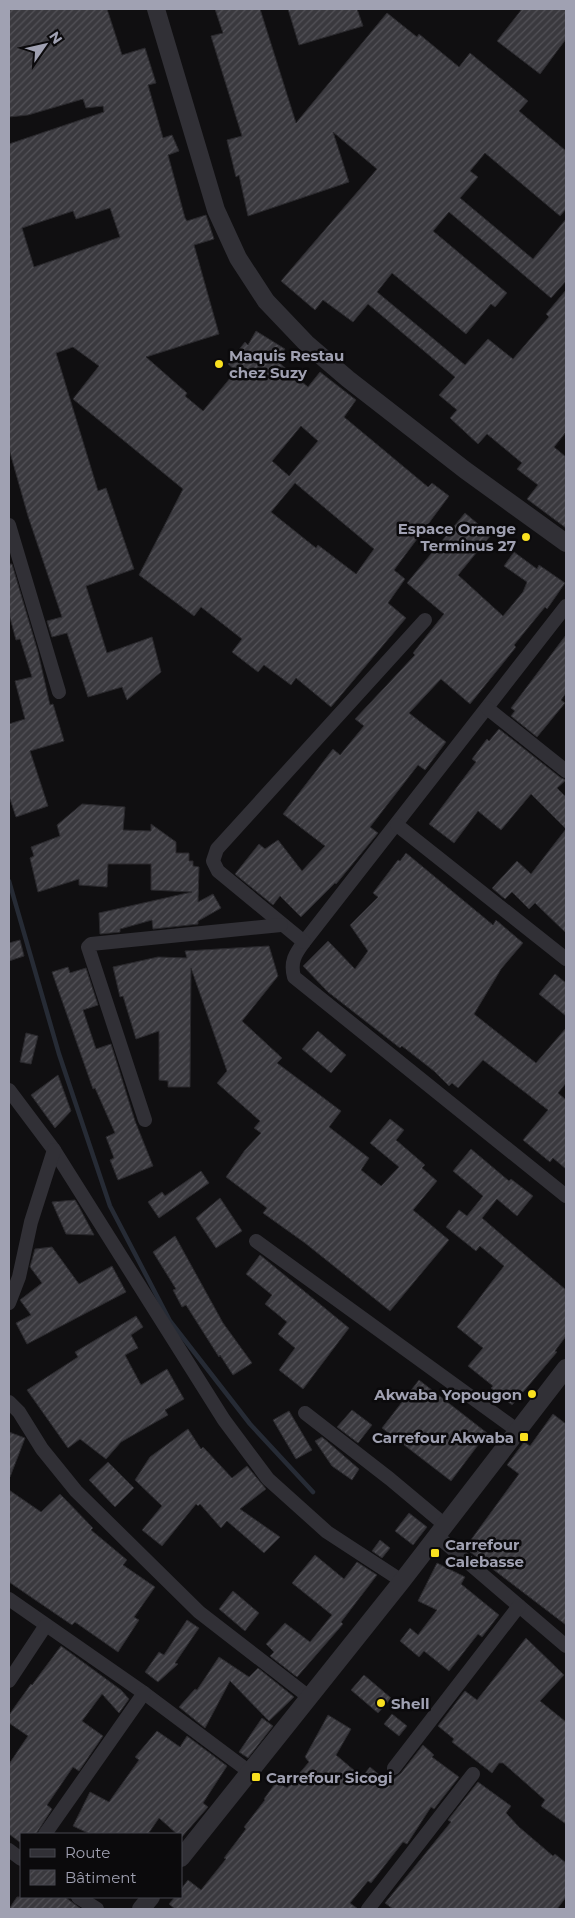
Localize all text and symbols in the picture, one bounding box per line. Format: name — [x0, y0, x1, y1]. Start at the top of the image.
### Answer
north arrow — [20, 20, 70, 70]
text: N — [45, 28, 66, 47]
place label: Maquis Restau chez Suzy — [229, 346, 344, 382]
marker: Maquis Restau chez Suzy — [213, 358, 225, 370]
place label: Espace Orange Terminus 27 — [398, 519, 516, 555]
marker: Espace Orange Terminus 27 — [520, 531, 532, 543]
place label: Akwaba Yopougon — [373, 1385, 522, 1404]
marker: Akwaba Yopougon — [526, 1388, 538, 1400]
place label: Carrefour Akwaba — [372, 1428, 514, 1447]
marker: Carrefour Akwaba — [518, 1431, 530, 1443]
place label: Carrefour Calebasse — [445, 1535, 524, 1571]
marker: Carrefour Calebasse — [429, 1547, 441, 1559]
place label: Shell — [391, 1694, 430, 1713]
marker: Shell — [375, 1697, 387, 1709]
place label: Carrefour Sicogi — [266, 1768, 393, 1787]
marker: Carrefour Sicogi — [250, 1771, 262, 1783]
legend — [20, 1833, 182, 1898]
text: Route — [65, 1843, 110, 1862]
text: Bâtiment — [65, 1868, 137, 1887]

